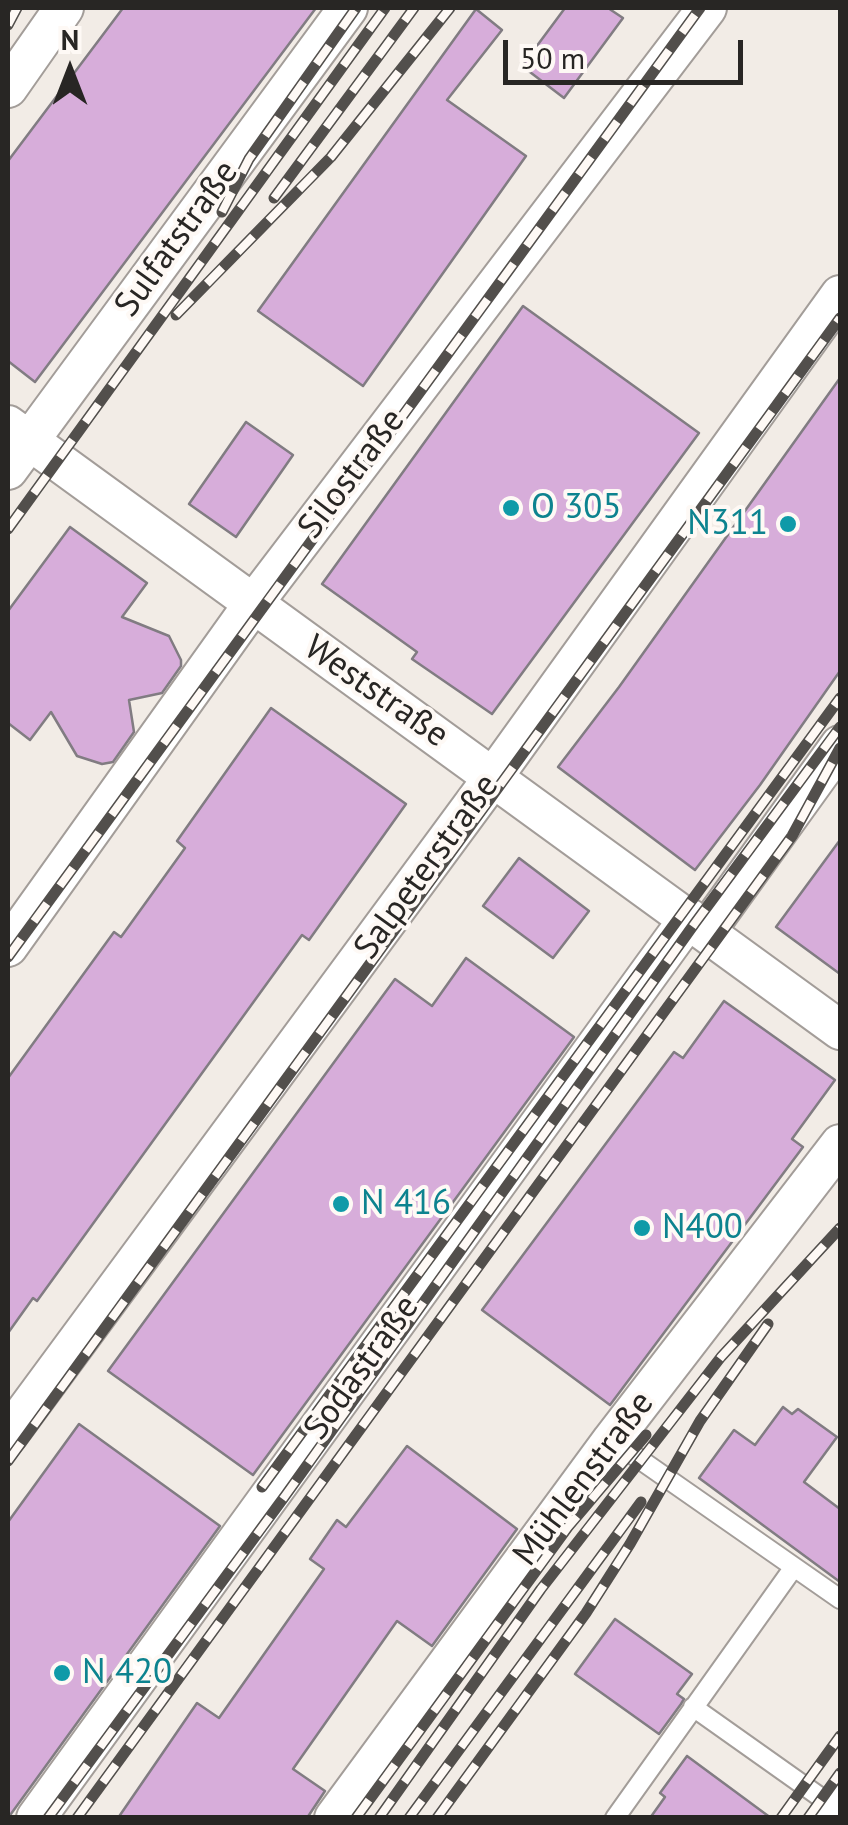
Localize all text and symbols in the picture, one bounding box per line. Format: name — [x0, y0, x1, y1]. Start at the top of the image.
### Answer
north arrow — [20, 20, 120, 120]
scale bar — [508, 20, 748, 82]
text: N — [61, 21, 79, 58]
text: 50 m — [520, 38, 585, 77]
street label: Sulfatstraße — [106, 153, 248, 325]
street label: Silostraße — [290, 401, 414, 547]
place label: O 305 — [531, 487, 622, 529]
marker: O 305 — [500, 497, 522, 519]
place label: N311 — [687, 503, 768, 545]
marker: N311 — [777, 513, 799, 535]
street label: Weststraße — [296, 627, 456, 757]
street label: Salpeterstraße — [346, 766, 508, 968]
place label: N 416 — [361, 1183, 451, 1225]
marker: N 416 — [330, 1193, 352, 1215]
place label: N400 — [662, 1207, 743, 1249]
marker: N400 — [631, 1217, 653, 1239]
street label: Sodastraße — [296, 1288, 428, 1448]
street label: Mühlenstraße — [505, 1384, 663, 1574]
place label: N 420 — [82, 1652, 172, 1694]
marker: N 420 — [51, 1662, 73, 1684]

